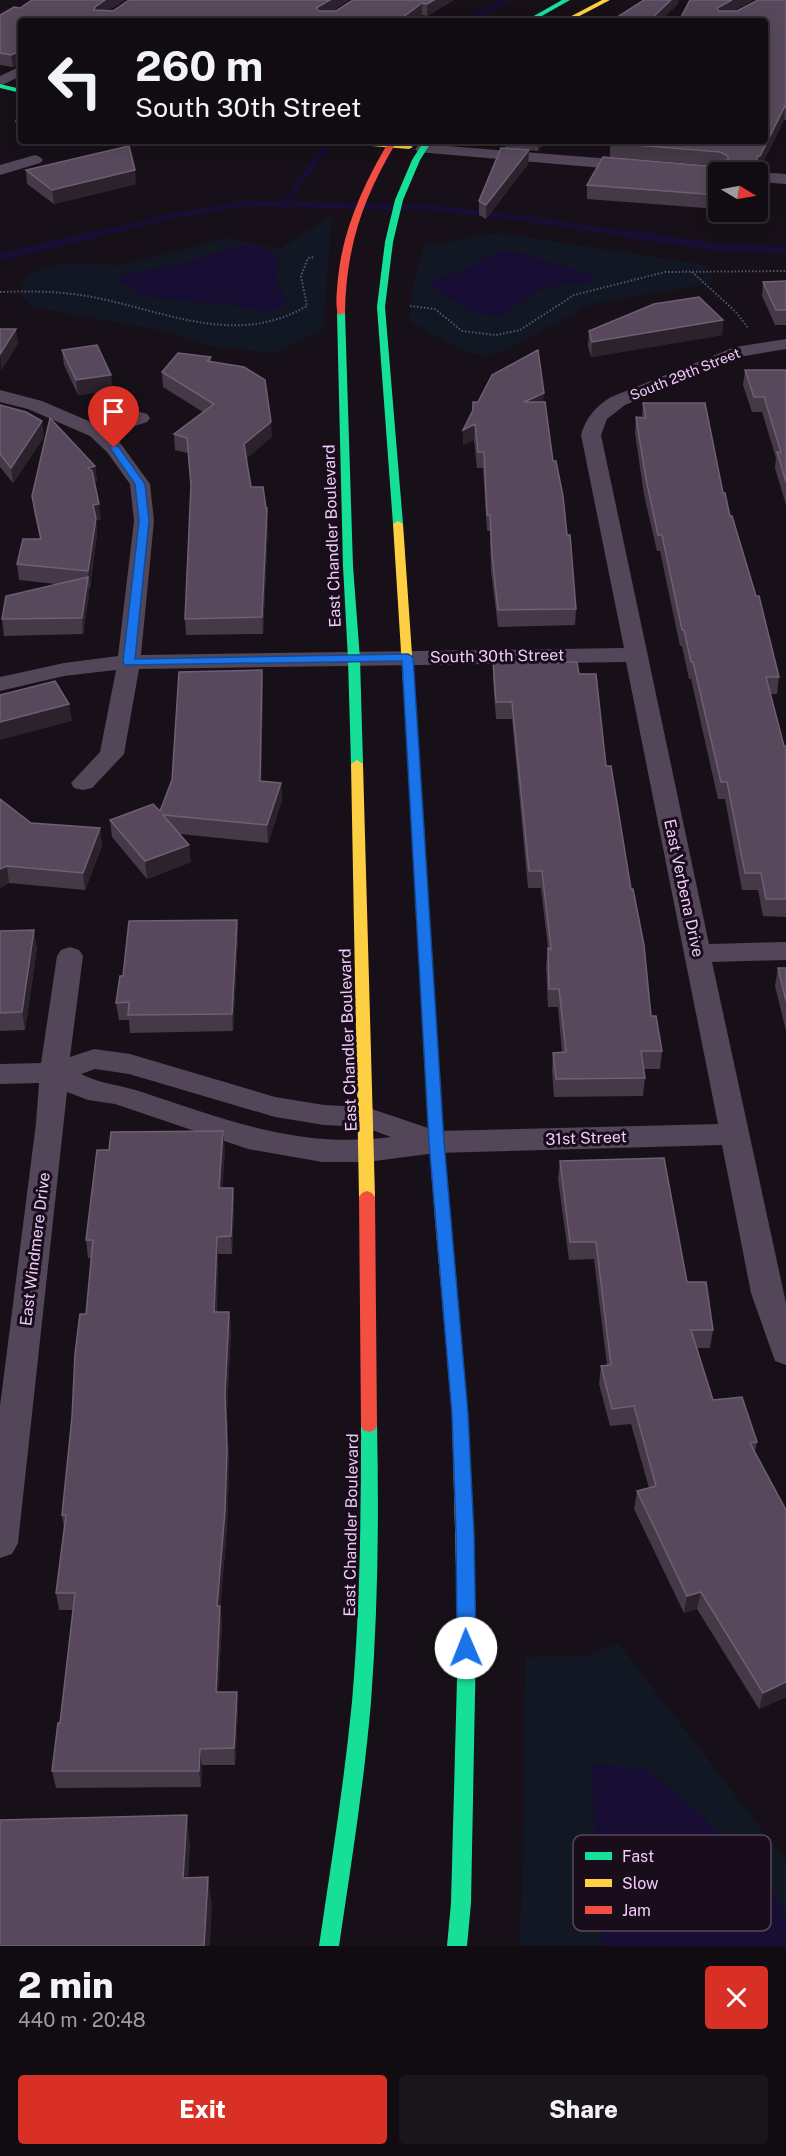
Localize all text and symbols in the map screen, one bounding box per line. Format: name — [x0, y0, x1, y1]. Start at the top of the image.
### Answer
text: 260 m — [135, 41, 263, 90]
icon: left — [36, 42, 114, 120]
text: South 30th Street — [135, 91, 361, 123]
north arrow — [708, 162, 768, 222]
map controls — [708, 162, 768, 222]
street label: South 29th Street — [628, 345, 742, 403]
pin — [88, 386, 139, 448]
icon: arrive — [97, 395, 130, 428]
street label: East Chandler Boulevard — [319, 444, 345, 628]
street label: South 30th Street — [430, 645, 564, 667]
street label: East Verbena Drive — [660, 817, 708, 959]
street label: East Chandler Boulevard — [335, 948, 361, 1132]
street label: 31st Street — [545, 1127, 627, 1149]
street label: East Windmere Drive — [16, 1171, 54, 1327]
street label: East Chandler Boulevard — [340, 1433, 362, 1617]
position arrow — [434, 1616, 498, 1680]
legend — [573, 1835, 771, 1931]
text: Fast — [622, 1847, 654, 1866]
text: Slow — [622, 1874, 659, 1893]
text: Jam — [622, 1901, 651, 1920]
text: 2 min — [18, 1964, 114, 2006]
button: close — [705, 1966, 768, 2029]
text: 440 m · 20:48 — [18, 2008, 146, 2032]
button: Exit — [18, 2075, 387, 2144]
button: Share — [399, 2075, 768, 2144]

